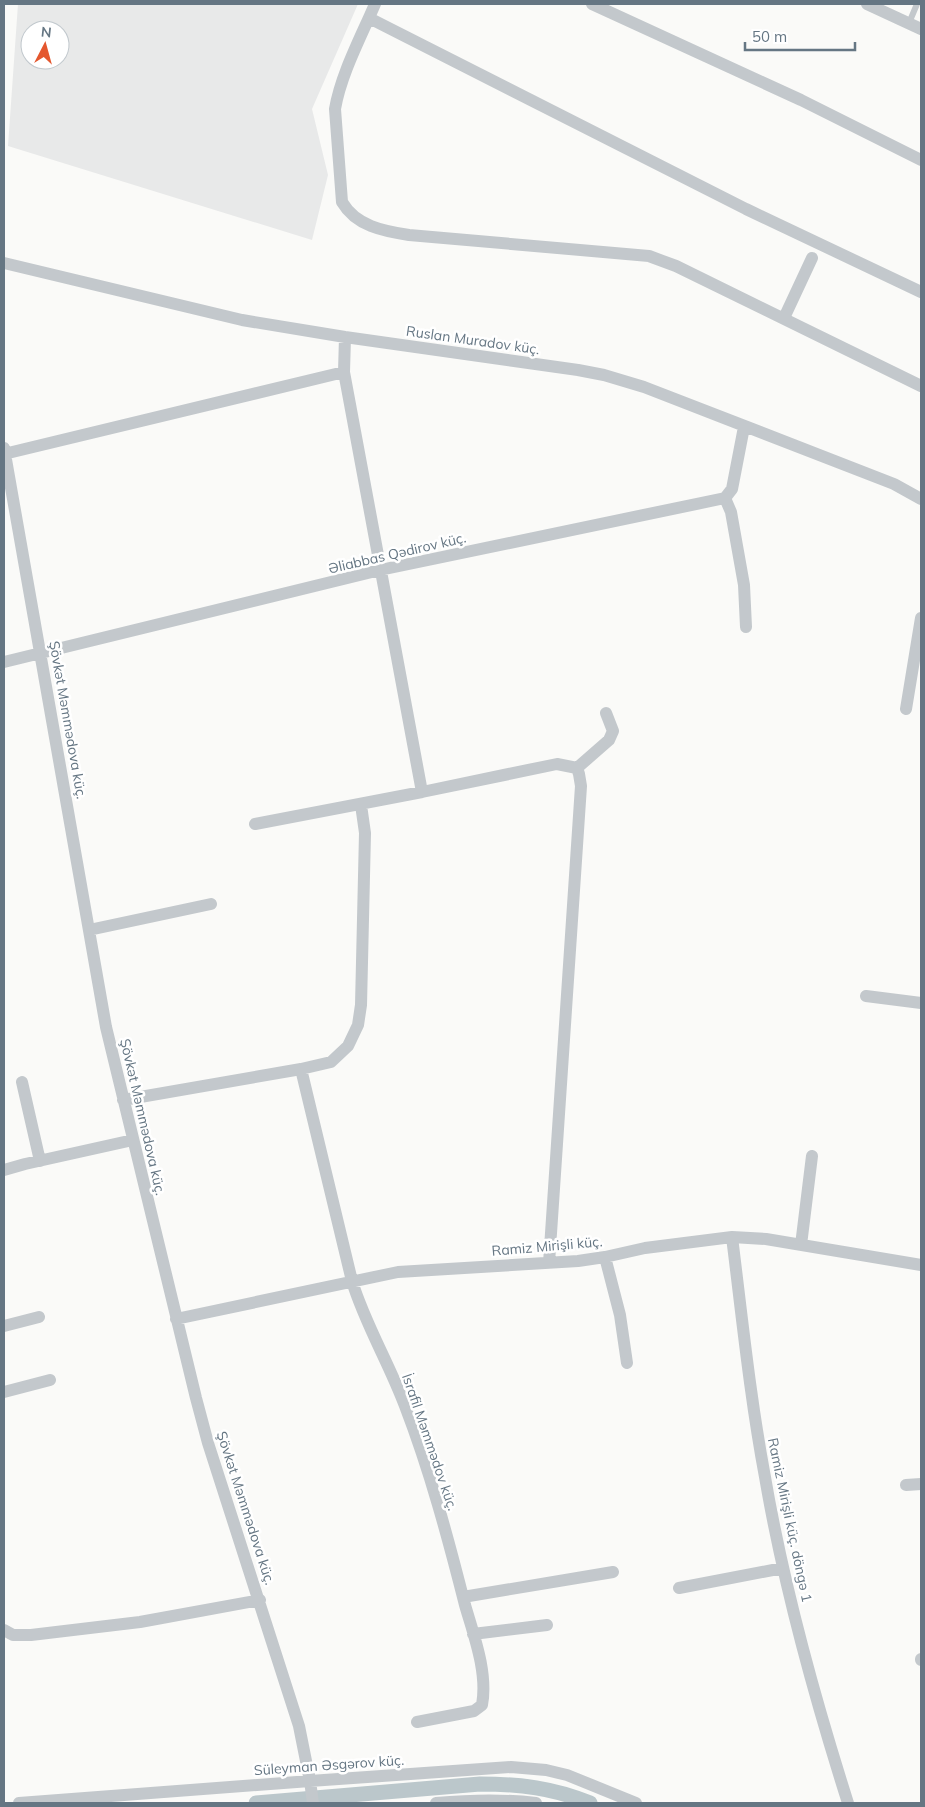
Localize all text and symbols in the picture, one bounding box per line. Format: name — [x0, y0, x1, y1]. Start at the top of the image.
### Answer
north arrow — [20, 20, 70, 70]
scale bar — [745, 20, 855, 52]
text: N — [40, 23, 53, 42]
text: 50 m — [752, 27, 787, 46]
street label: Ruslan Muradov küç. — [405, 322, 541, 358]
street label: Əliabbas Qədirov küç. — [326, 528, 468, 578]
street label: Şövkət Məmmədova küç. — [45, 640, 91, 800]
street label: Şövkət Məmmədova küç. — [116, 1037, 170, 1197]
street label: Ramiz Mirişli küç. — [491, 1232, 603, 1260]
street label: İsrafil Məmmədov küç. — [398, 1371, 462, 1513]
street label: Şövkət Məmmədova küç. — [213, 1429, 279, 1587]
street label: Ramiz Mirişli küç. döngə 1 — [764, 1436, 816, 1604]
street label: Süleyman Əsgərov küç. — [253, 1751, 405, 1779]

